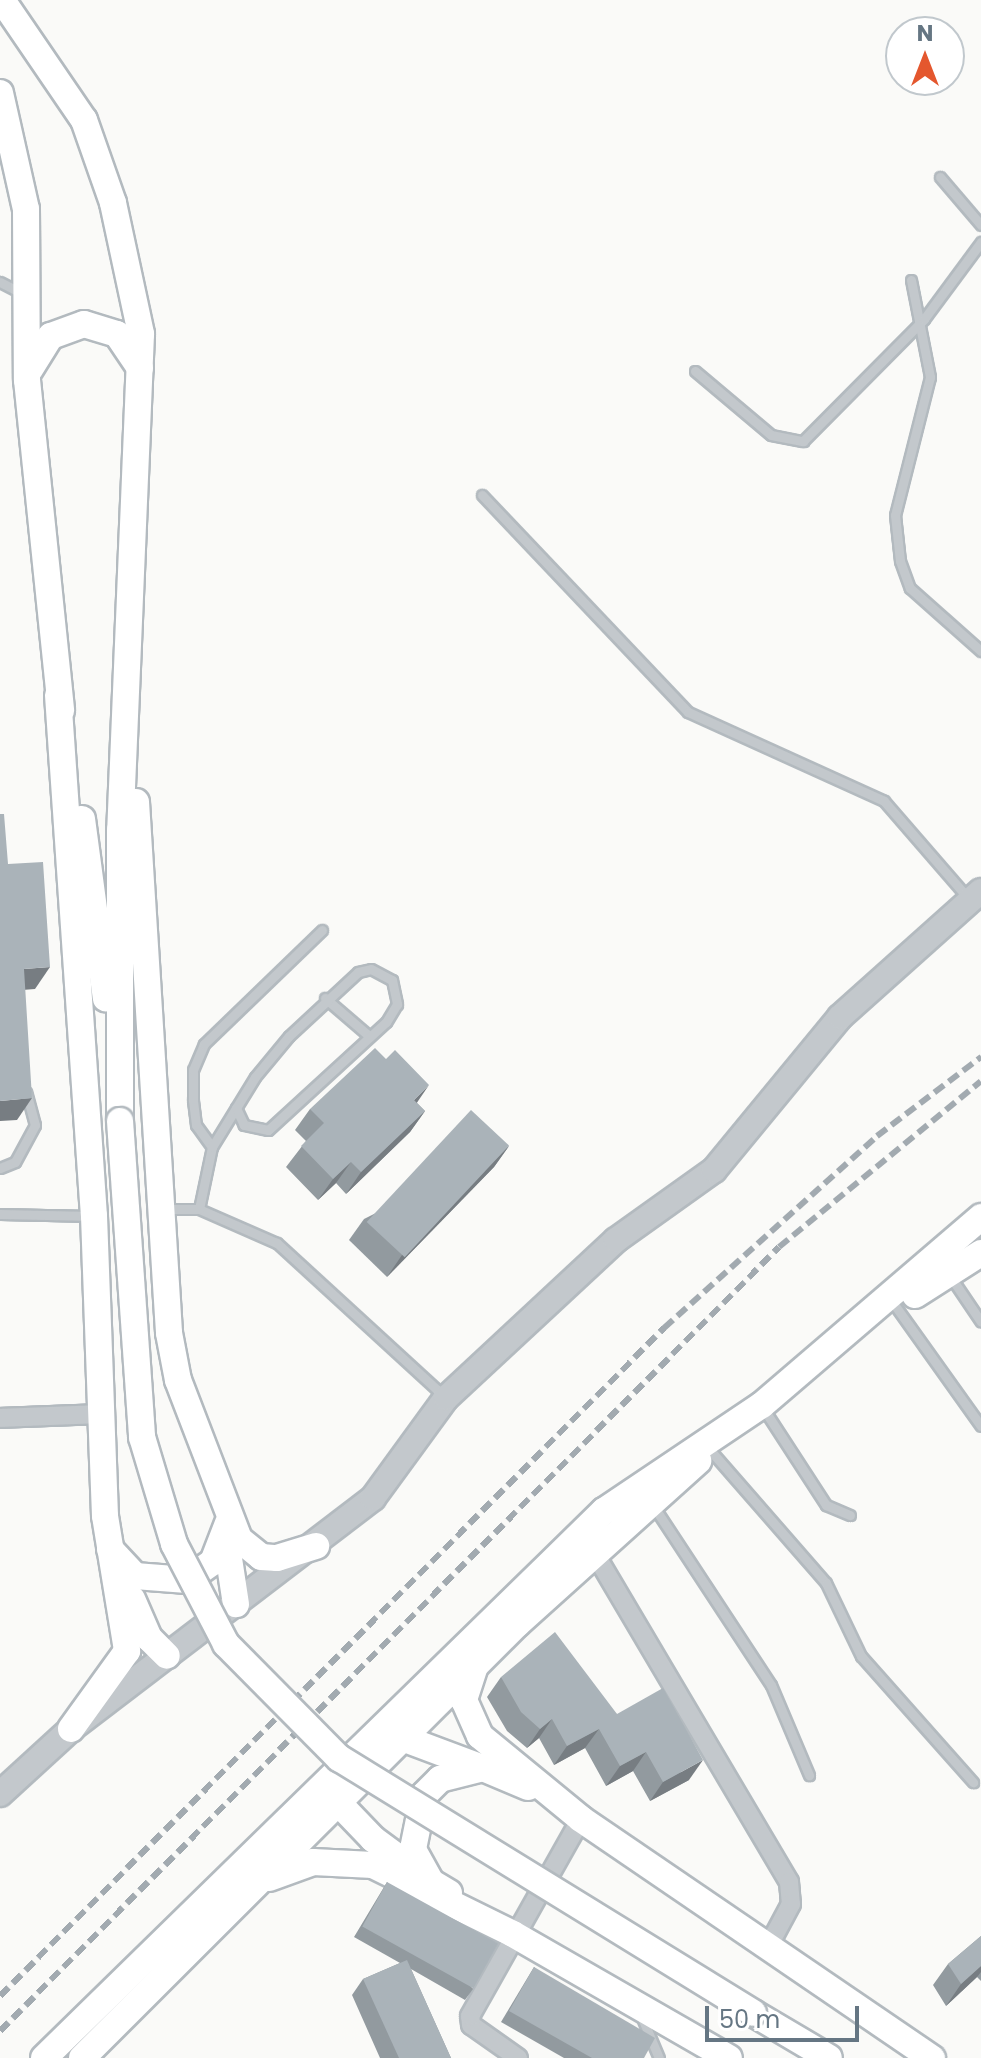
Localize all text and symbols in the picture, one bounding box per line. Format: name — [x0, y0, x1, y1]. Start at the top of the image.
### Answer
north arrow — [885, 16, 965, 96]
text: N — [917, 18, 933, 49]
scale bar — [709, 1990, 863, 2040]
text: 50 m — [719, 2003, 780, 2036]

